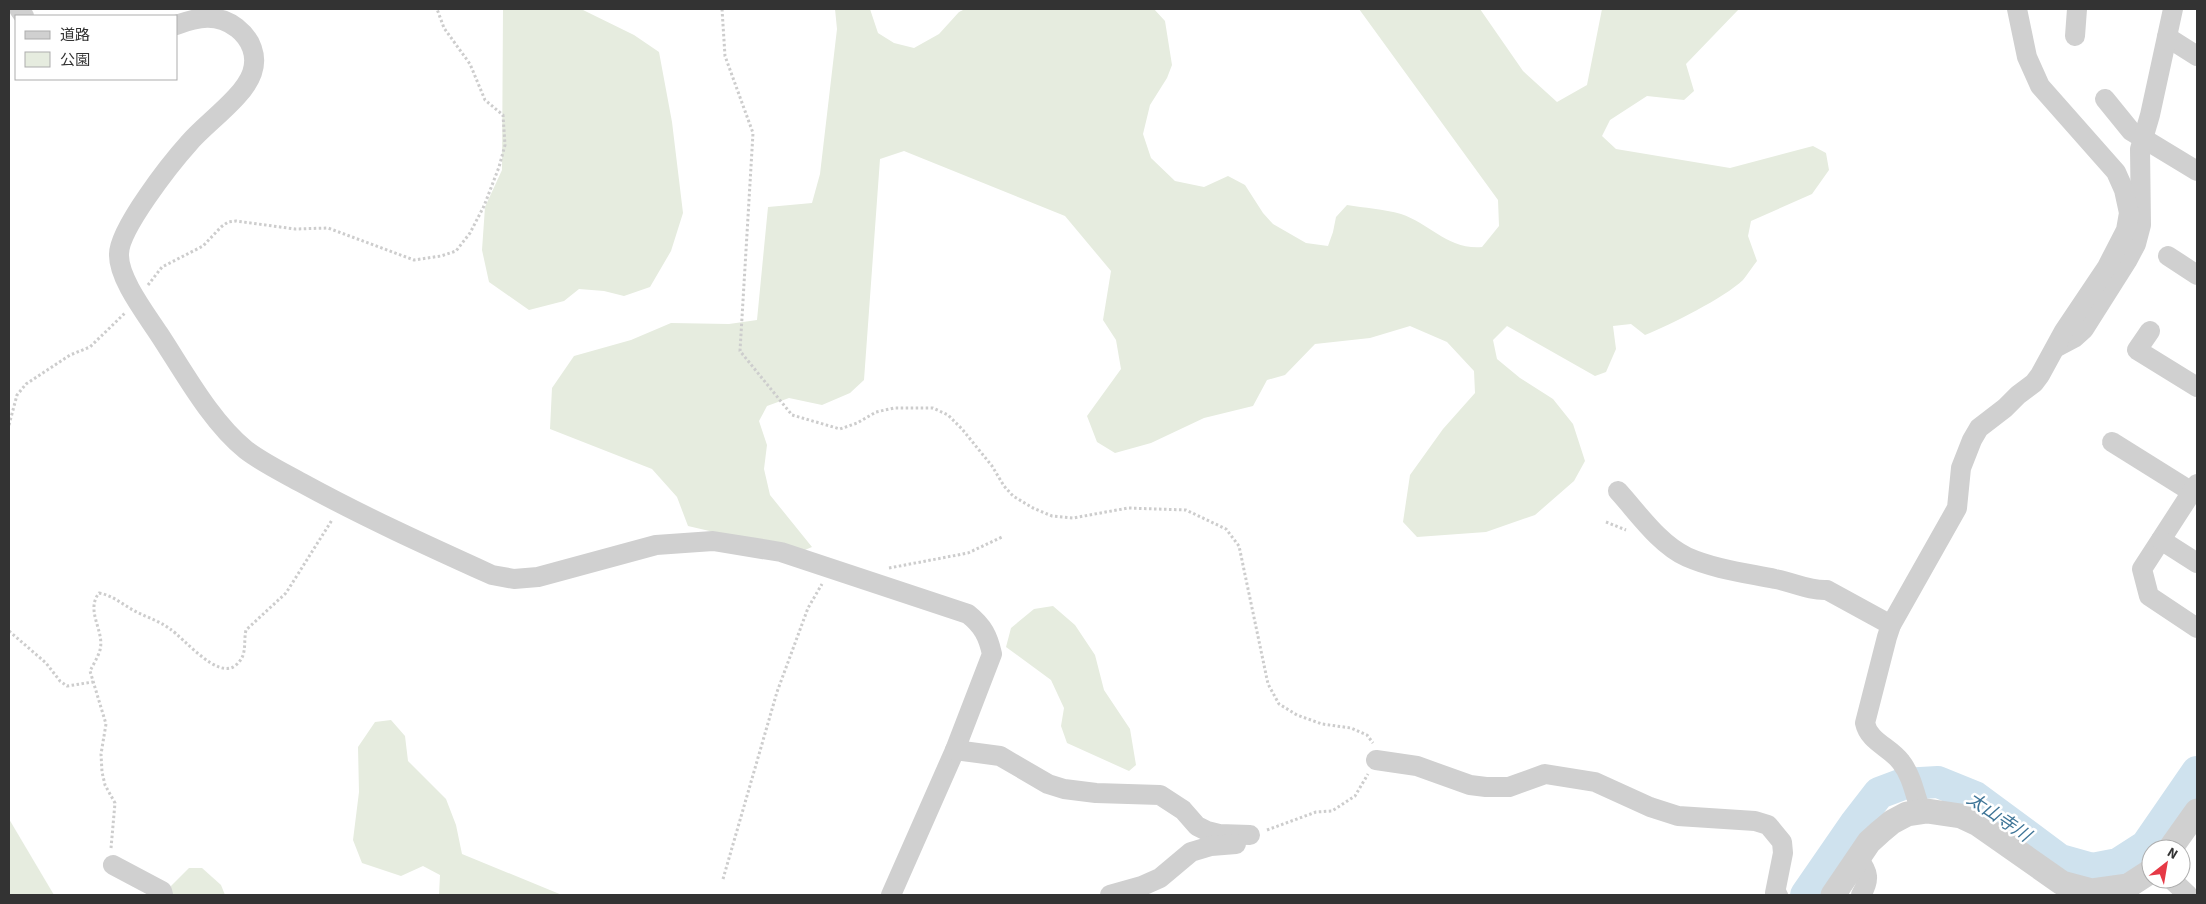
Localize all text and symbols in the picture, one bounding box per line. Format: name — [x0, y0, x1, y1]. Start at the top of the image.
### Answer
legend — [15, 15, 178, 80]
text: 道路 — [60, 25, 90, 46]
text: 公園 — [60, 50, 90, 71]
water label: 太山寺川 — [1962, 787, 2037, 849]
north arrow — [2141, 839, 2191, 889]
text: N — [2163, 843, 2181, 865]

